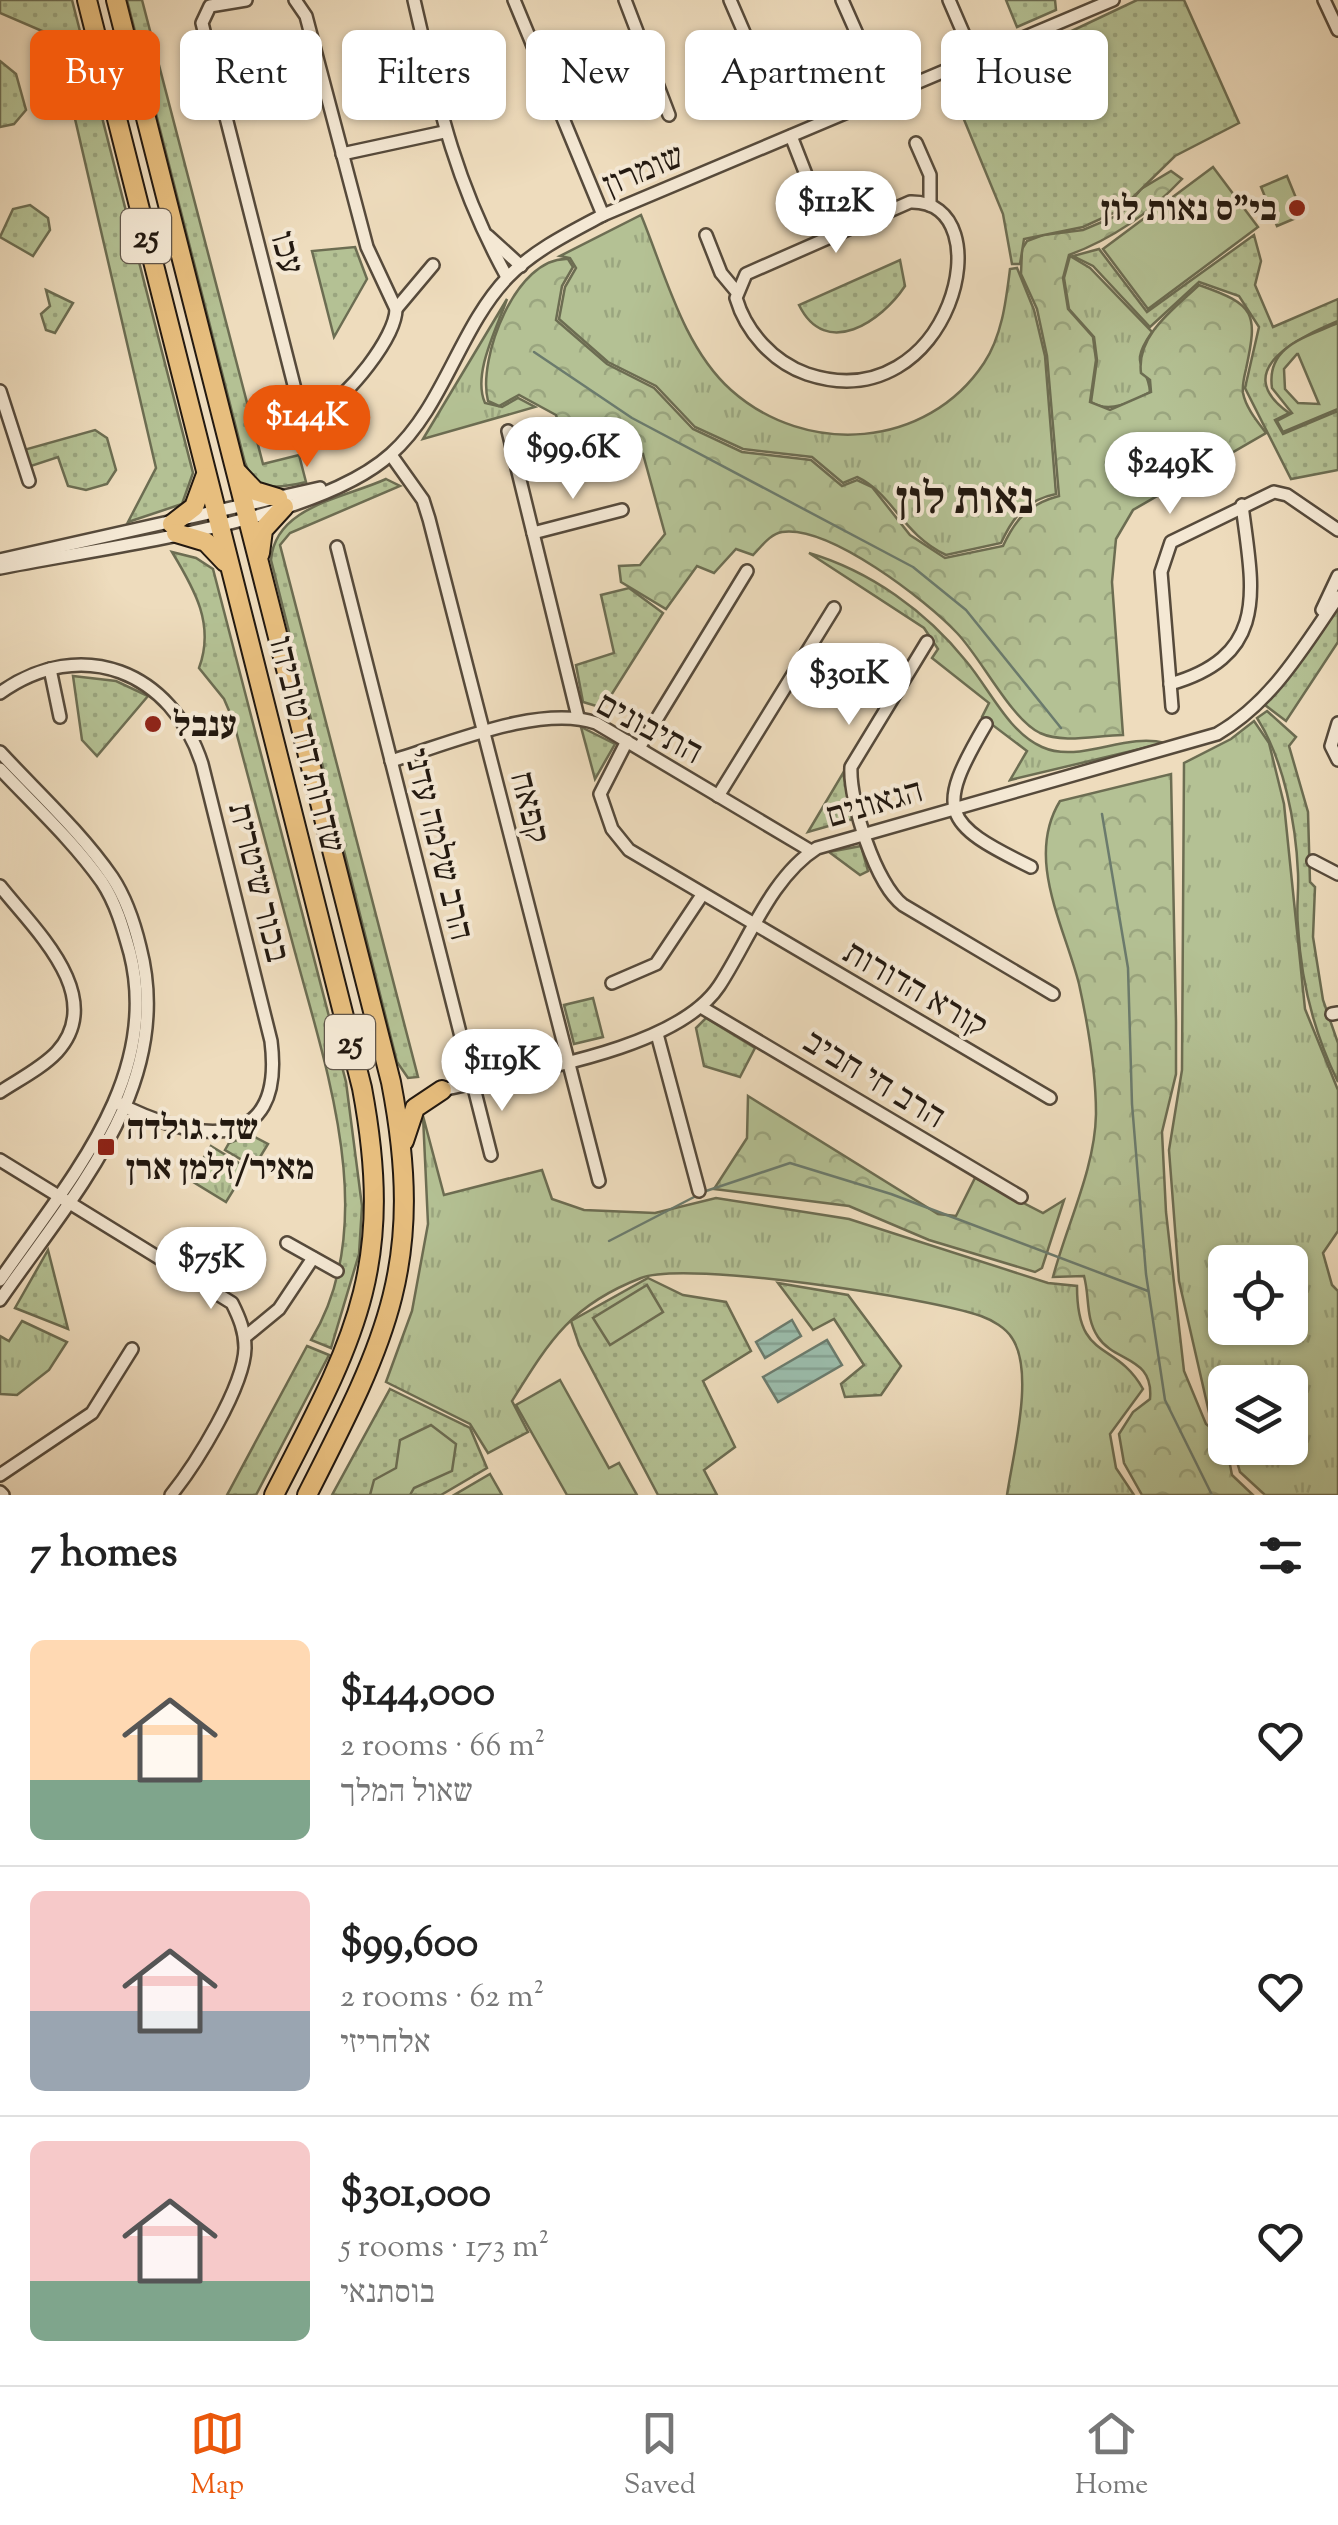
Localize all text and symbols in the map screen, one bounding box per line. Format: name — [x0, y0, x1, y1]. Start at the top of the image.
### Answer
chip: Buy — [30, 30, 160, 120]
chip: Rent — [180, 30, 322, 120]
chip: Filters — [342, 30, 506, 120]
chip: New — [526, 30, 665, 120]
chip: Apartment — [685, 30, 921, 120]
chip: House — [941, 30, 1108, 120]
street label: שומרון — [596, 132, 693, 212]
pin: $112K — [766, 171, 906, 256]
text: $112K — [798, 180, 874, 226]
place label: בי"ס נאות לון — [1101, 186, 1277, 237]
marker: בי"ס נאות לון — [1286, 197, 1308, 219]
road number: 25 — [121, 209, 171, 263]
street label: עכו — [254, 226, 315, 280]
pin: $144K — [237, 385, 377, 470]
text: $144K — [265, 394, 349, 440]
pin: $99.6K — [492, 417, 654, 502]
text: $99.6K — [526, 426, 620, 472]
pin: $249K — [1100, 432, 1240, 517]
text: $249K — [1127, 441, 1213, 487]
district label: נאות לון — [896, 470, 1034, 535]
street label: שדרות דוד טוביהו — [253, 631, 356, 859]
pin: $301K — [779, 643, 919, 728]
text: $301K — [809, 652, 889, 698]
street label: התיבונים — [586, 681, 711, 779]
place label: ענבל — [173, 702, 237, 753]
marker: ענבל — [142, 713, 164, 735]
street label: הרב שלמה עדני — [388, 743, 485, 946]
street label: קפאח — [494, 766, 561, 849]
street label: הגאונים — [820, 767, 929, 843]
street label: בכור שיטרית — [212, 798, 301, 968]
street label: קורא הדורות — [832, 929, 996, 1053]
road number: 25 — [325, 1015, 375, 1069]
street label: הרב חי חביב — [792, 1018, 954, 1144]
pin: $119K — [432, 1029, 572, 1114]
text: $119K — [463, 1038, 541, 1084]
place label: שד. גולדה מאיר/זלמן ארן — [126, 1105, 315, 1196]
marker: שד. גולדה מאיר/זלמן ארן — [95, 1136, 117, 1158]
pin: $75K — [152, 1227, 270, 1312]
text: $75K — [177, 1236, 245, 1282]
map controls — [1208, 1245, 1308, 1465]
button: locate — [1208, 1245, 1308, 1345]
button: layers — [1208, 1365, 1308, 1465]
text: 7 homes — [30, 1525, 178, 1585]
icon: filters — [1253, 1528, 1308, 1583]
text: $144,000 — [340, 1664, 495, 1724]
icon: home — [110, 1680, 230, 1800]
icon: heart — [1253, 1713, 1308, 1768]
text: 2 rooms · 66 m² — [340, 1724, 545, 1770]
text: שאול המלך — [340, 1770, 473, 1816]
text: $99,600 — [340, 1915, 478, 1975]
icon: home — [110, 1931, 230, 2051]
icon: heart — [1253, 1964, 1308, 2019]
text: 2 rooms · 62 m² — [340, 1975, 544, 2021]
text: אלחריזי — [340, 2021, 431, 2067]
text: $301,000 — [340, 2165, 491, 2225]
icon: home — [110, 2181, 230, 2301]
icon: heart — [1253, 2214, 1308, 2269]
text: 5 rooms · 173 m² — [340, 2225, 549, 2271]
text: בוסתנאי — [340, 2271, 435, 2317]
tab: Map — [190, 2406, 245, 2506]
tab: Saved — [624, 2406, 696, 2506]
tab: Home — [1075, 2406, 1148, 2506]

